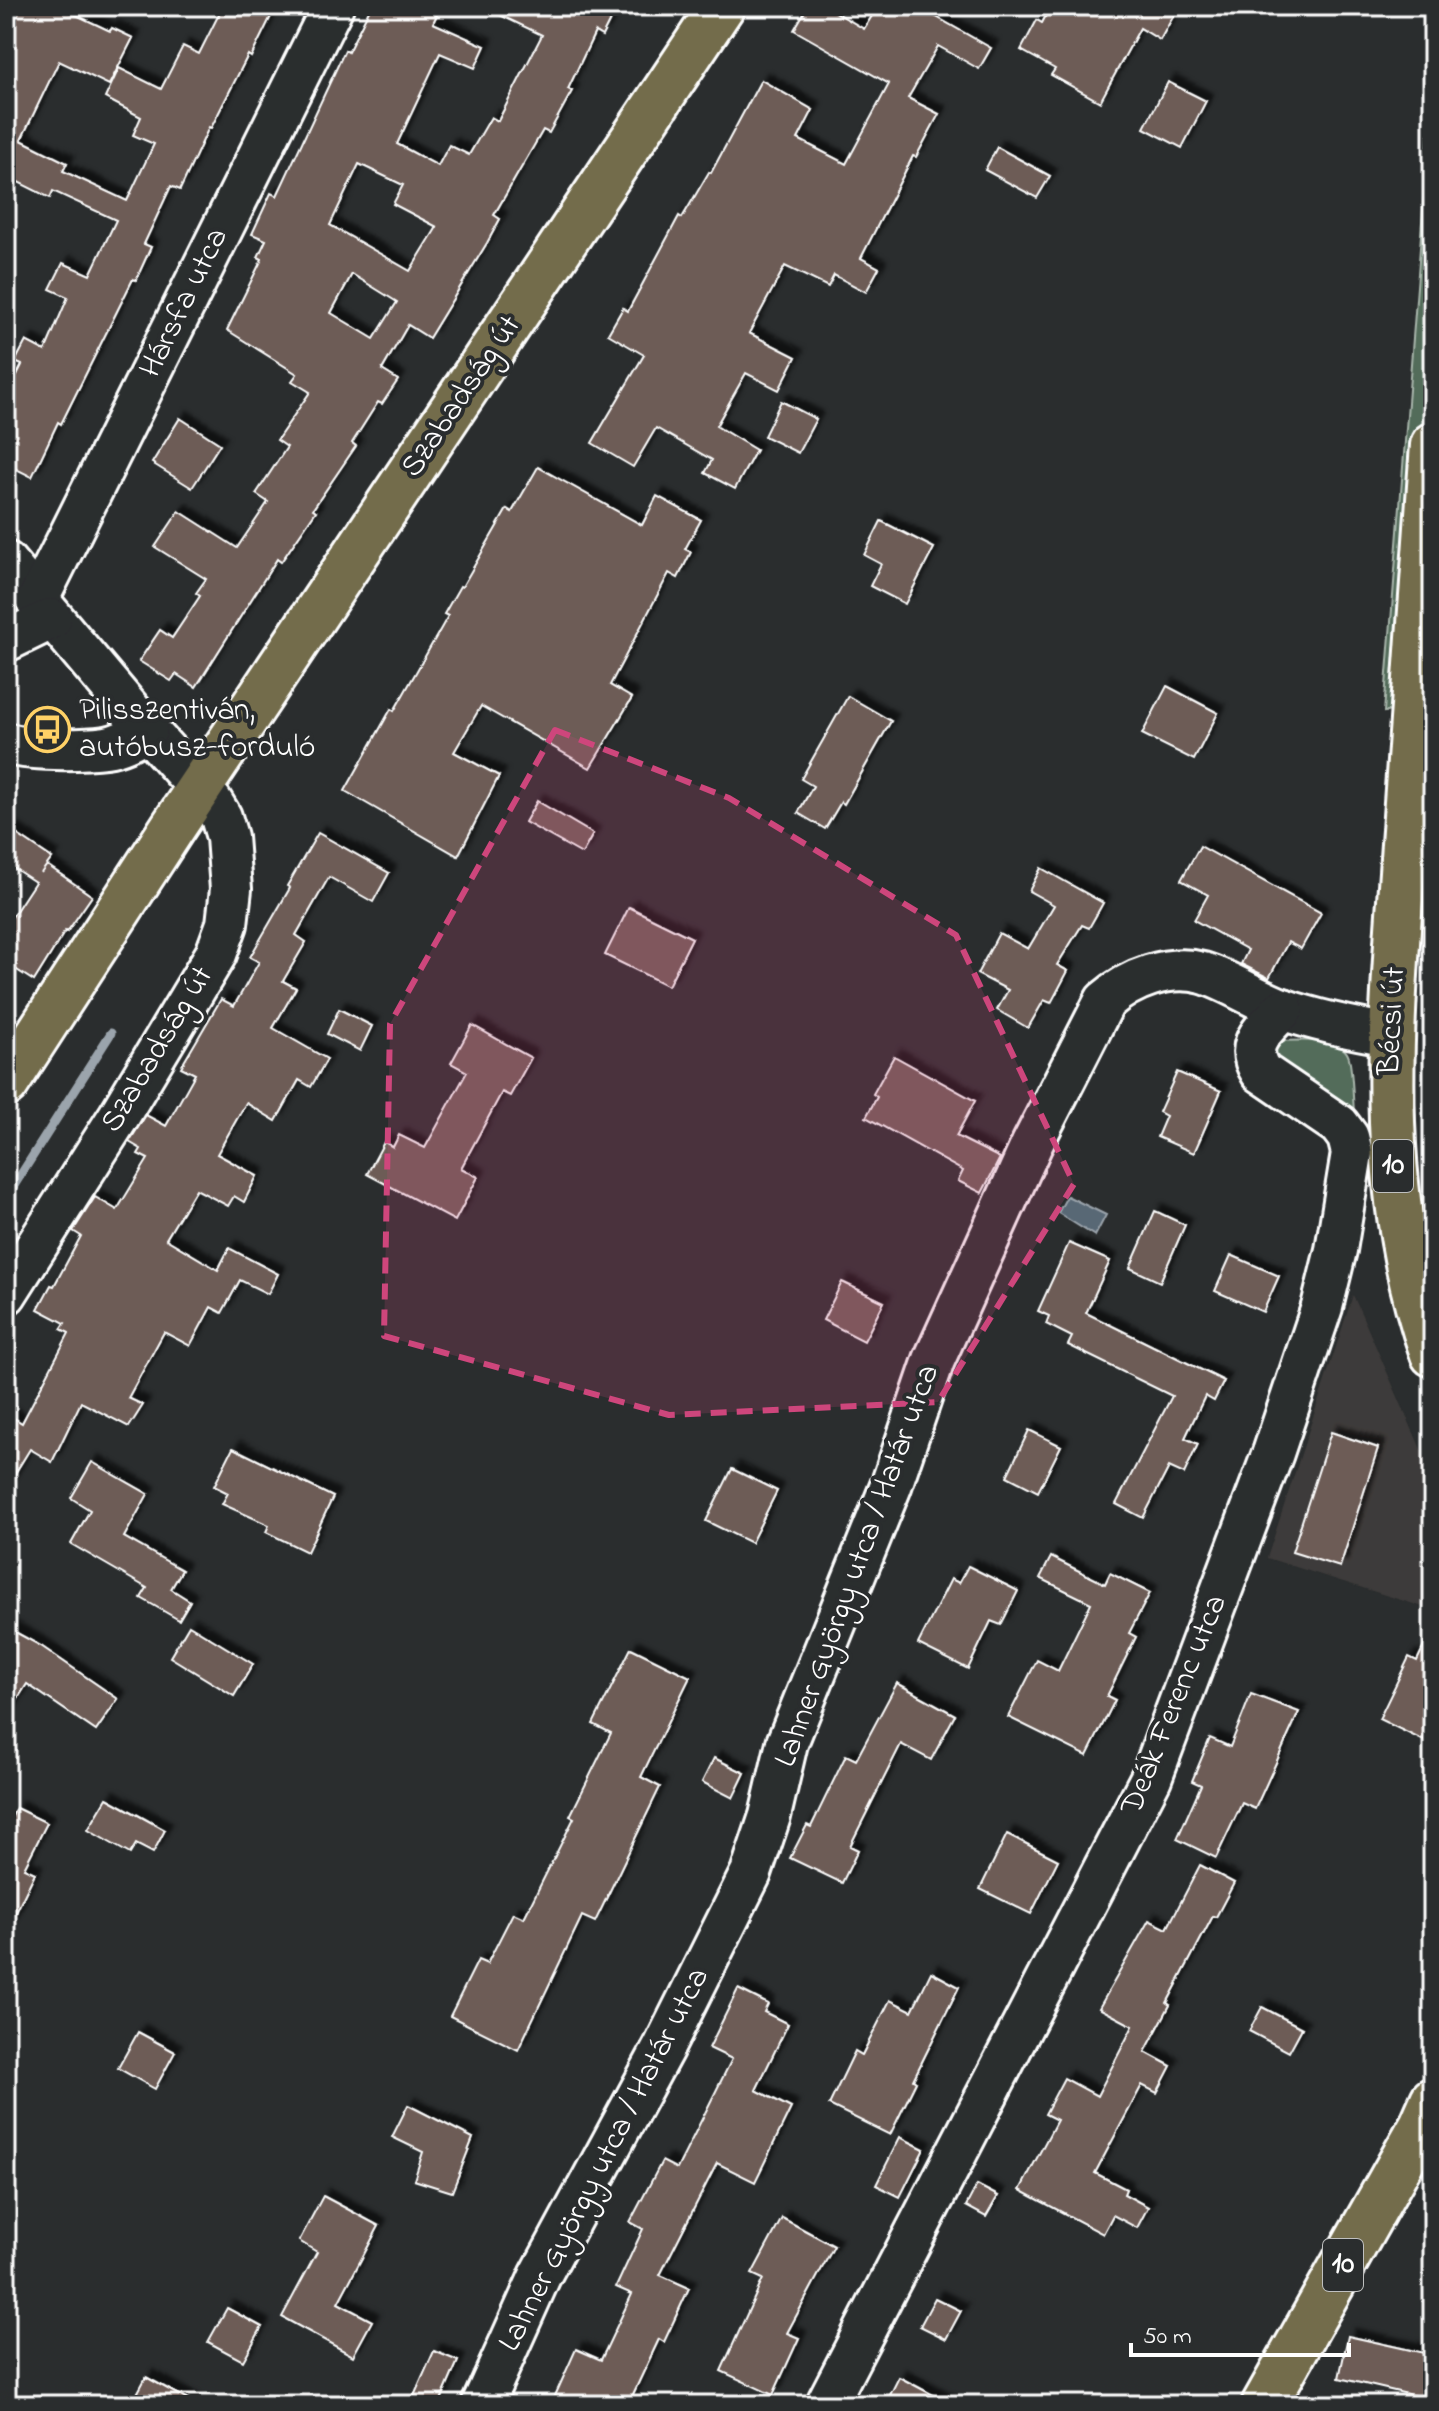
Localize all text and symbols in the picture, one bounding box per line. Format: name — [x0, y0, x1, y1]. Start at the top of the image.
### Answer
street label: Hársfa utca — [128, 220, 242, 386]
street label: Szabadság út — [390, 306, 534, 488]
place label: Pilisszentiván, autóbusz-forduló — [79, 688, 315, 772]
bus stop icon: Pilisszentiván, autóbusz-forduló — [24, 705, 72, 753]
street label: Szabadság út — [90, 957, 226, 1142]
street label: Bécsi út — [1367, 965, 1419, 1078]
road number: 10 — [1373, 1140, 1413, 1192]
street label: Lahner György utca / Határ utca — [763, 1358, 953, 1774]
street label: Deák Ferenc utca — [1109, 1588, 1241, 1823]
street label: Lahner György utca / Határ utca — [487, 1960, 723, 2360]
road number: 10 — [1323, 2239, 1363, 2291]
scale bar — [1131, 2307, 1349, 2357]
text: 50 m — [1143, 2320, 1192, 2355]

